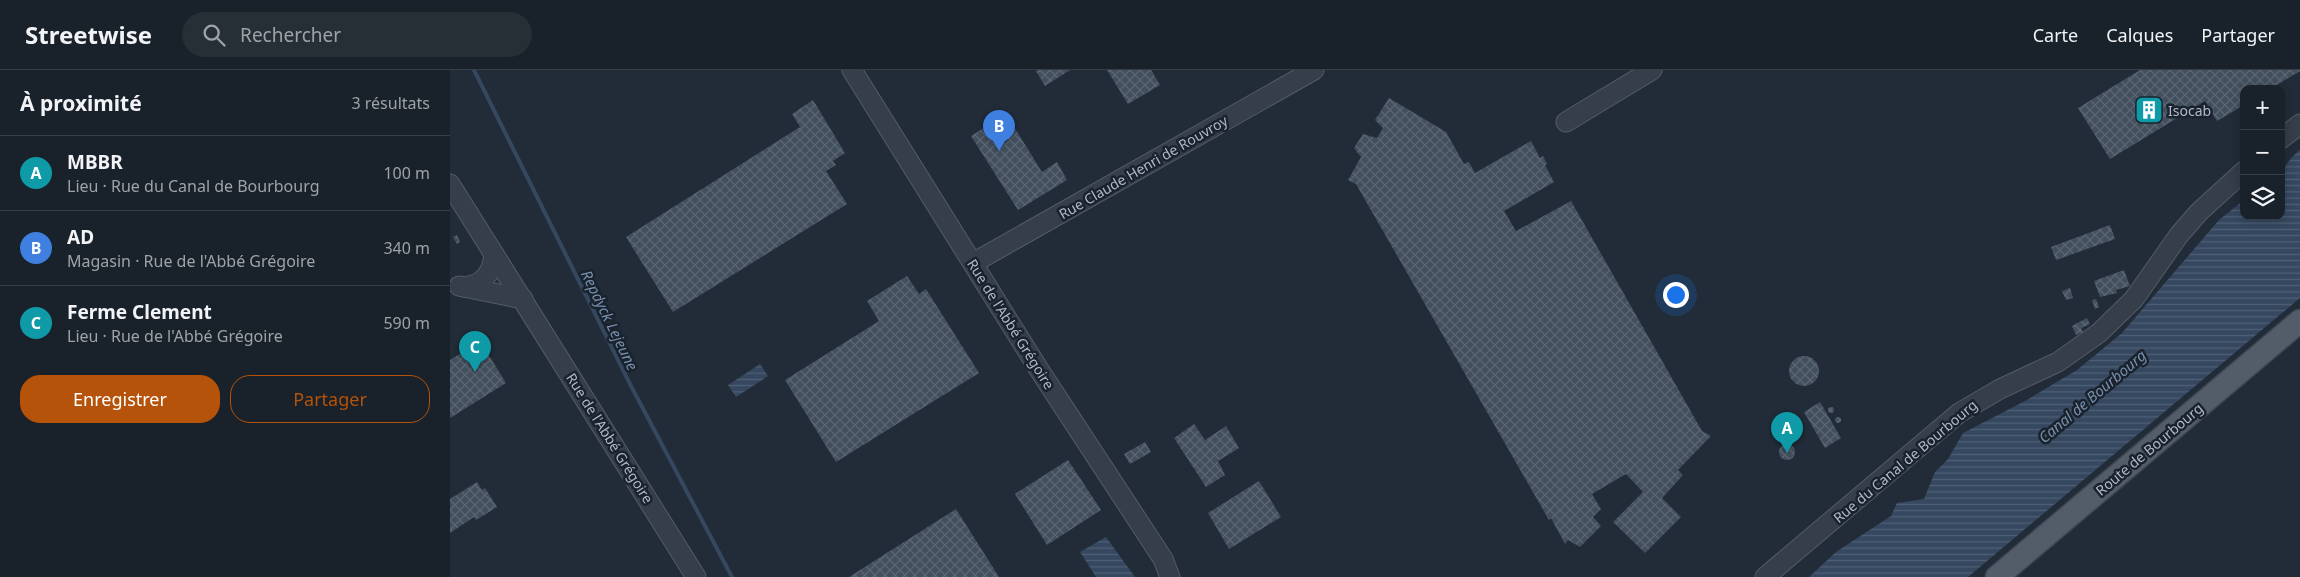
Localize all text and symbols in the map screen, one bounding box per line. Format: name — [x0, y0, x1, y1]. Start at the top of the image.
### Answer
search box — [182, 12, 532, 57]
text: Streetwise — [25, 18, 152, 51]
icon: search — [200, 21, 228, 49]
text: Rechercher — [240, 22, 341, 48]
text: Carte — [2033, 23, 2078, 47]
text: Calques — [2106, 23, 2173, 47]
text: Partager — [2201, 23, 2275, 47]
map controls — [2240, 85, 2285, 220]
button: + — [2240, 85, 2285, 130]
text: À proximité — [20, 89, 142, 117]
text: 3 résultats — [352, 92, 430, 114]
building icon: Isocab — [2134, 95, 2164, 125]
place label: Isocab — [2168, 101, 2211, 120]
pin: B — [983, 110, 1015, 151]
street label: Rue Claude Henri de Rouvroy — [1055, 110, 1232, 223]
button: − — [2240, 130, 2285, 175]
text: MBBR — [67, 149, 123, 175]
text: A — [30, 162, 42, 184]
text: 100 m — [383, 162, 430, 184]
text: Lieu · Rue du Canal de Bourbourg — [67, 175, 319, 197]
button: layers — [2240, 175, 2285, 220]
text: AD — [67, 224, 94, 250]
text: B — [31, 237, 41, 259]
text: 340 m — [383, 237, 430, 259]
text: Magasin · Rue de l'Abbé Grégoire — [67, 250, 315, 272]
street label: Rue de l'Abbé Grégoire — [963, 255, 1059, 393]
water label: Repdyck Lejeune — [577, 266, 643, 374]
your location — [1663, 282, 1689, 308]
text: Ferme Clement — [67, 299, 212, 325]
text: C — [31, 312, 41, 334]
text: 590 m — [383, 312, 430, 334]
text: Lieu · Rue de l'Abbé Grégoire — [67, 325, 283, 347]
pin: C — [459, 331, 491, 372]
water label: Canal de Bourbourg — [2034, 345, 2150, 447]
street label: Rue de l'Abbé Grégoire — [562, 369, 658, 507]
button: Enregistrer — [20, 375, 220, 423]
button: Partager — [230, 375, 430, 423]
street label: Rue du Canal de Bourbourg — [1829, 395, 1981, 527]
street label: Route de Bourbourg — [2091, 398, 2207, 500]
pin: A — [1771, 412, 1803, 453]

